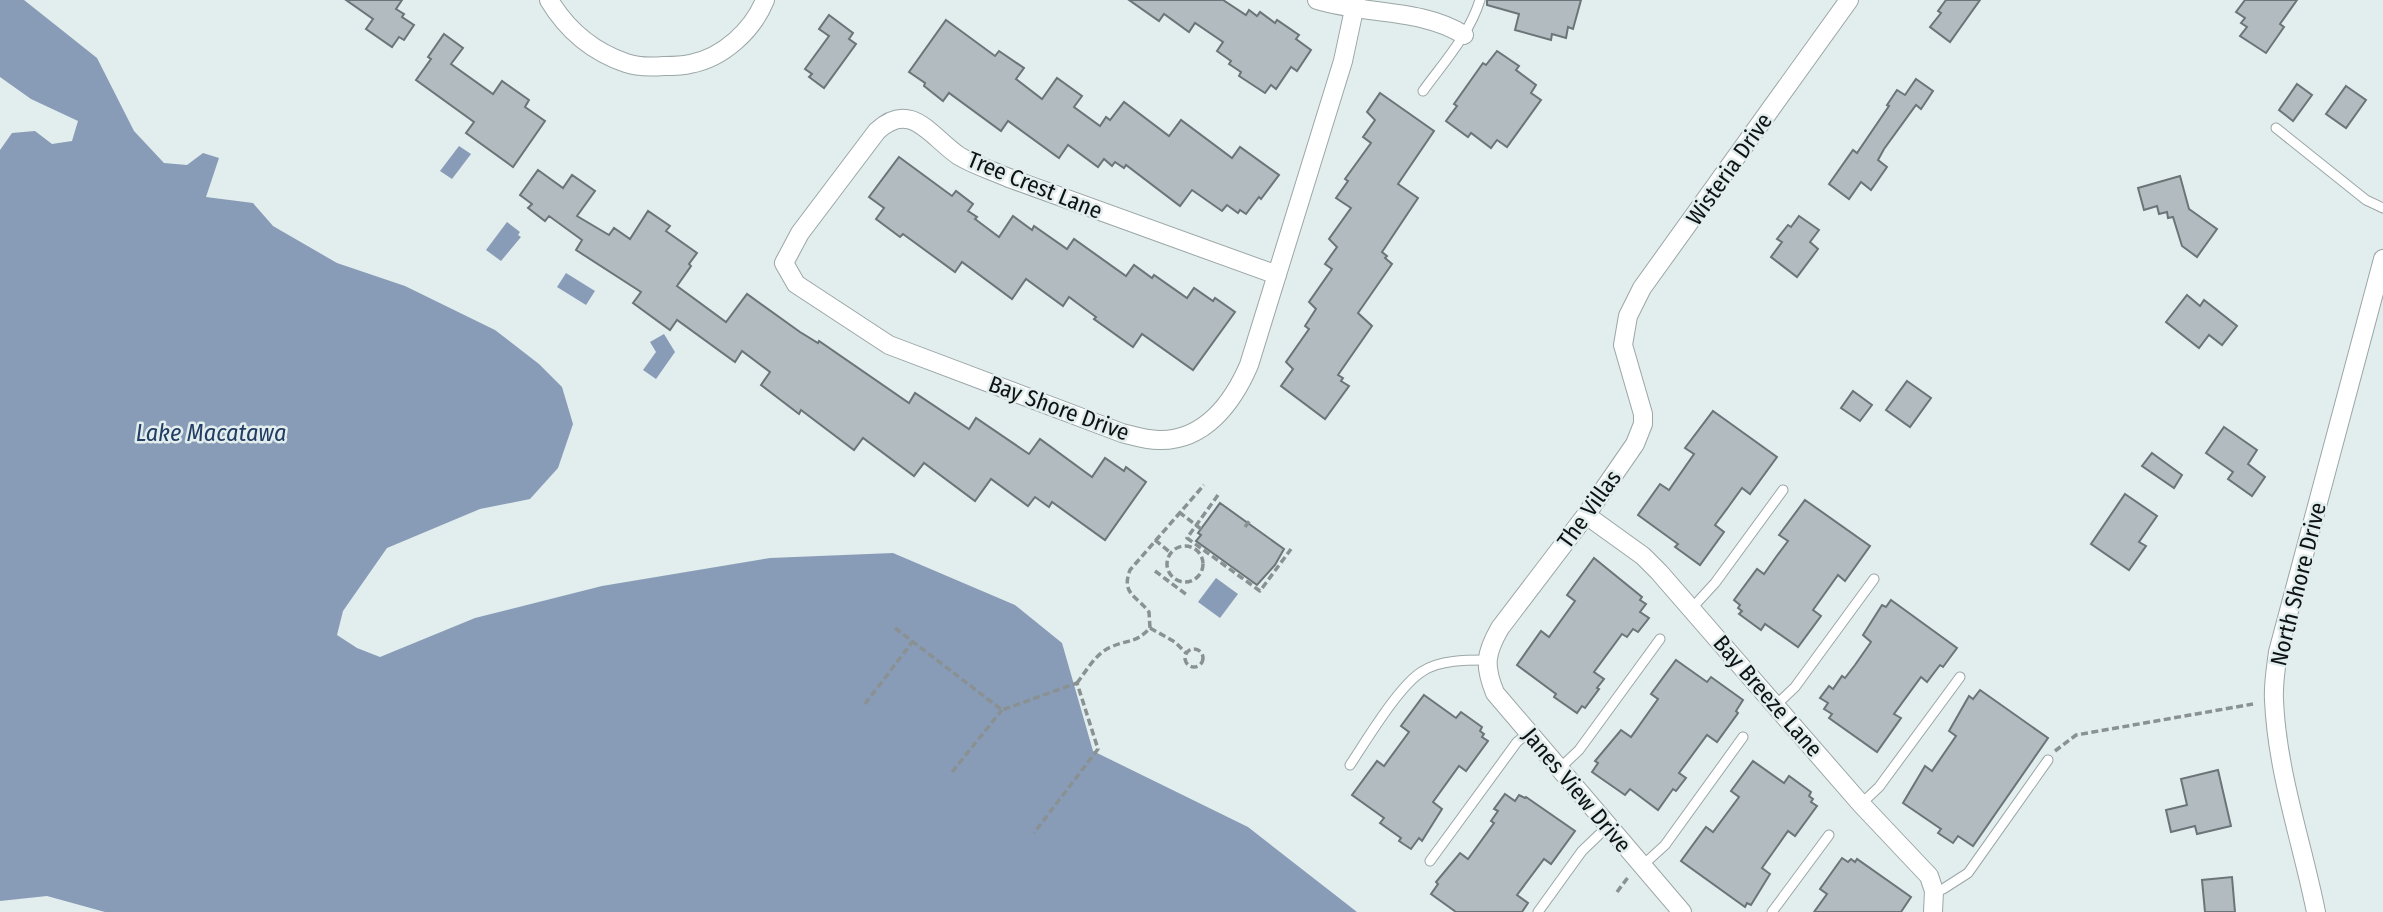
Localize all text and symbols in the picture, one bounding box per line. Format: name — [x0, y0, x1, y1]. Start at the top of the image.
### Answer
street label: Wisteria Drive — [1680, 107, 1778, 231]
street label: Tree Crest Lane — [963, 145, 1107, 225]
street label: Bay Shore Drive — [985, 370, 1133, 446]
water label: Lake Macatawa — [136, 419, 286, 447]
street label: The Villas — [1551, 464, 1627, 554]
street label: North Shore Drive — [2264, 499, 2332, 669]
street label: Bay Breeze Lane — [1708, 629, 1828, 763]
street label: Janes View Drive — [1517, 722, 1637, 858]

